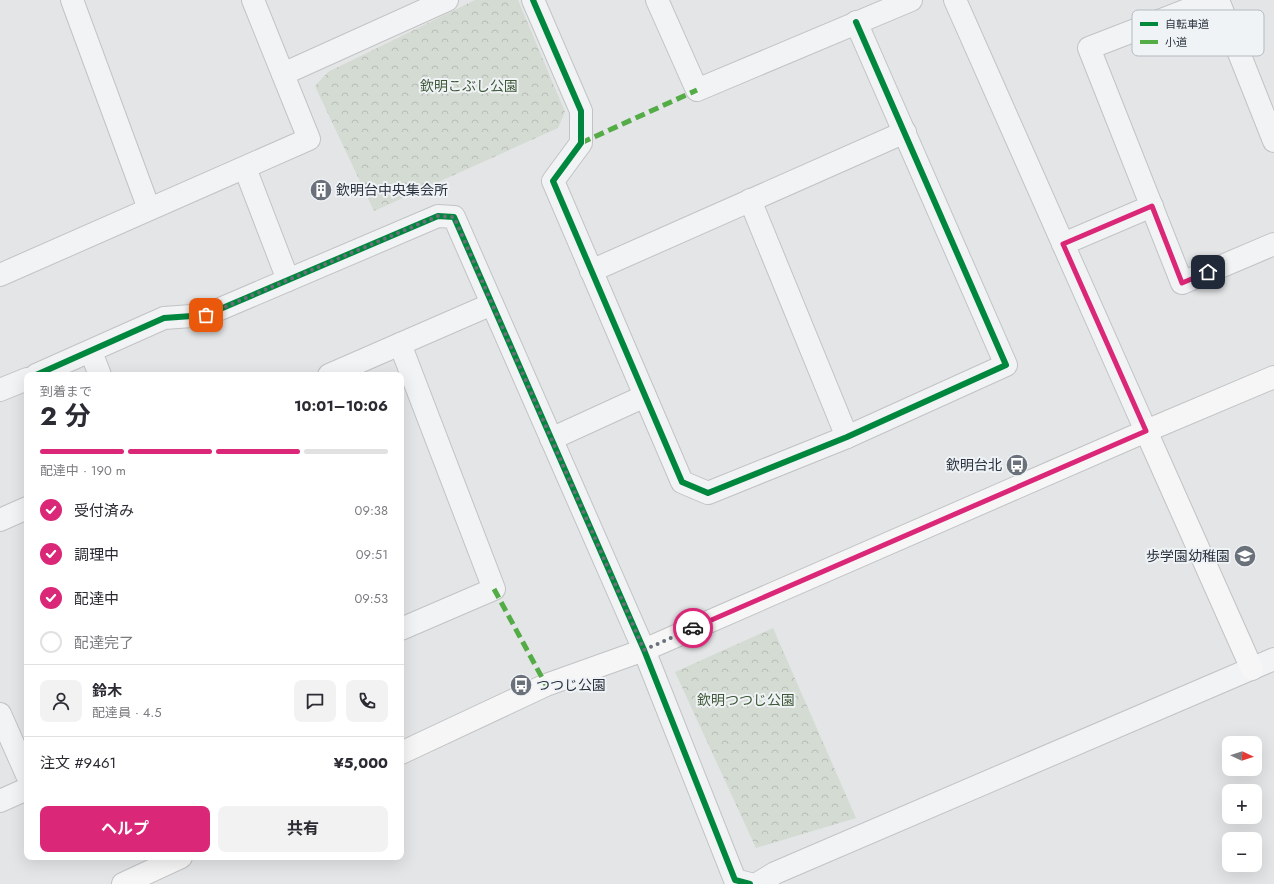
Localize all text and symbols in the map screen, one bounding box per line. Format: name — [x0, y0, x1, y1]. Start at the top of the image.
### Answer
legend — [1132, 10, 1264, 56]
text: 自転車道 — [1165, 16, 1209, 32]
text: 小道 — [1165, 34, 1187, 50]
park label: 欽明こぶし公園 — [420, 76, 518, 96]
building icon: 欽明台中央集会所 — [308, 177, 334, 203]
place label: 欽明台中央集会所 — [336, 180, 448, 200]
pin — [1191, 255, 1225, 289]
icon: home — [1197, 261, 1219, 283]
pin — [189, 298, 223, 332]
icon: bag — [195, 304, 217, 326]
text: 到着まで — [40, 382, 92, 401]
text: 10:01–10:06 — [294, 395, 388, 417]
text: 2 分 — [40, 397, 91, 435]
bus stop icon: 欽明台北 — [1004, 452, 1030, 478]
place label: 欽明台北 — [946, 455, 1002, 475]
text: 配達中 · 190 m — [40, 461, 126, 480]
icon: check — [40, 499, 62, 521]
text: 受付済み — [74, 500, 134, 522]
text: 09:38 — [355, 501, 388, 520]
icon: check — [40, 543, 62, 565]
school or university icon: 歩学園幼稚園 — [1232, 543, 1258, 569]
text: 調理中 — [74, 544, 119, 566]
text: 09:51 — [356, 545, 388, 564]
place label: 歩学園幼稚園 — [1146, 546, 1230, 566]
icon: check — [40, 587, 62, 609]
text: 配達中 — [74, 588, 119, 610]
text: 09:53 — [354, 589, 388, 608]
courier — [673, 608, 713, 648]
icon: car — [682, 617, 704, 639]
text: 配達完了 — [74, 632, 134, 654]
bus stop icon: つつじ公園 — [508, 672, 534, 698]
place label: つつじ公園 — [536, 675, 606, 695]
button: person — [40, 680, 82, 722]
text: 鈴木 — [92, 680, 122, 702]
button: chat — [294, 680, 336, 722]
button: phone — [346, 680, 388, 722]
park label: 欽明つつじ公園 — [697, 690, 795, 710]
text: 配達員 · 4.5 — [92, 703, 162, 722]
north arrow — [1222, 736, 1262, 776]
map controls — [1222, 736, 1262, 872]
text: 注文 #9461 — [40, 752, 116, 774]
text: ¥5,000 — [334, 752, 388, 774]
button: + — [1222, 784, 1262, 824]
button: ヘルプ — [40, 806, 210, 852]
button: 共有 — [218, 806, 388, 852]
button: − — [1222, 832, 1262, 872]

